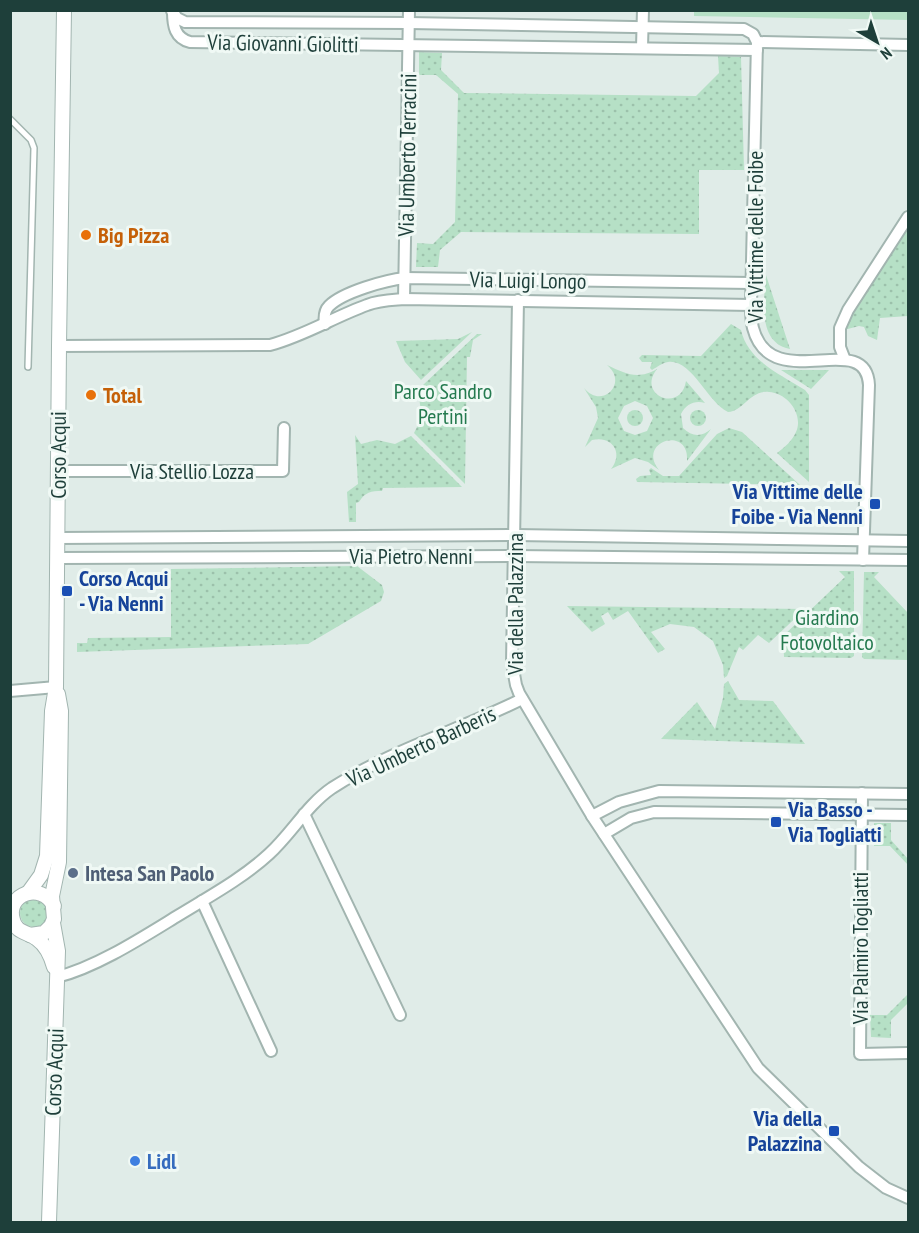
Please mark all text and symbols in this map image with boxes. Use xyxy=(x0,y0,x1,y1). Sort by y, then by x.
north arrow xyxy=(847,12,907,72)
street label: Via Giovanni Giolitti xyxy=(206,28,359,58)
text: N xyxy=(877,43,896,64)
street label: Via Umberto Terracini xyxy=(392,73,422,238)
street label: Via Vittime delle Foibe xyxy=(741,151,769,324)
place label: Big Pizza xyxy=(98,221,169,249)
marker: Big Pizza xyxy=(79,228,93,242)
street label: Via Luigi Longo xyxy=(468,265,587,295)
park label: Parco Sandro Pertini xyxy=(394,377,492,430)
place label: Total xyxy=(103,381,142,409)
marker: Total xyxy=(84,388,98,402)
street label: Corso Acqui xyxy=(44,411,72,499)
street label: Via Stellio Lozza xyxy=(129,457,254,485)
place label: Via Vittime delle Foibe - Via Nenni xyxy=(731,477,863,530)
marker: Via Vittime delle Foibe - Via Nenni xyxy=(868,497,882,511)
street label: Via della Palazzina xyxy=(501,533,529,676)
street label: Via Pietro Nenni xyxy=(348,542,473,570)
place label: Corso Acqui - Via Nenni xyxy=(79,564,169,617)
marker: Corso Acqui - Via Nenni xyxy=(60,584,74,598)
park label: Giardino Fotovoltaico xyxy=(780,603,874,656)
street label: Via Umberto Barberis xyxy=(341,699,500,793)
place label: Via Basso - Via Togliatti xyxy=(787,795,882,848)
marker: Via Basso - Via Togliatti xyxy=(769,815,783,829)
place label: Intesa San Paolo xyxy=(85,859,215,887)
marker: Intesa San Paolo xyxy=(66,866,80,880)
street label: Via Palmiro Togliatti xyxy=(846,872,874,1025)
street label: Corso Acqui xyxy=(38,1028,70,1116)
place label: Via della Palazzina xyxy=(748,1104,822,1157)
marker: Via della Palazzina xyxy=(827,1124,841,1138)
place label: Lidl xyxy=(147,1147,177,1175)
marker: Lidl xyxy=(128,1154,142,1168)

